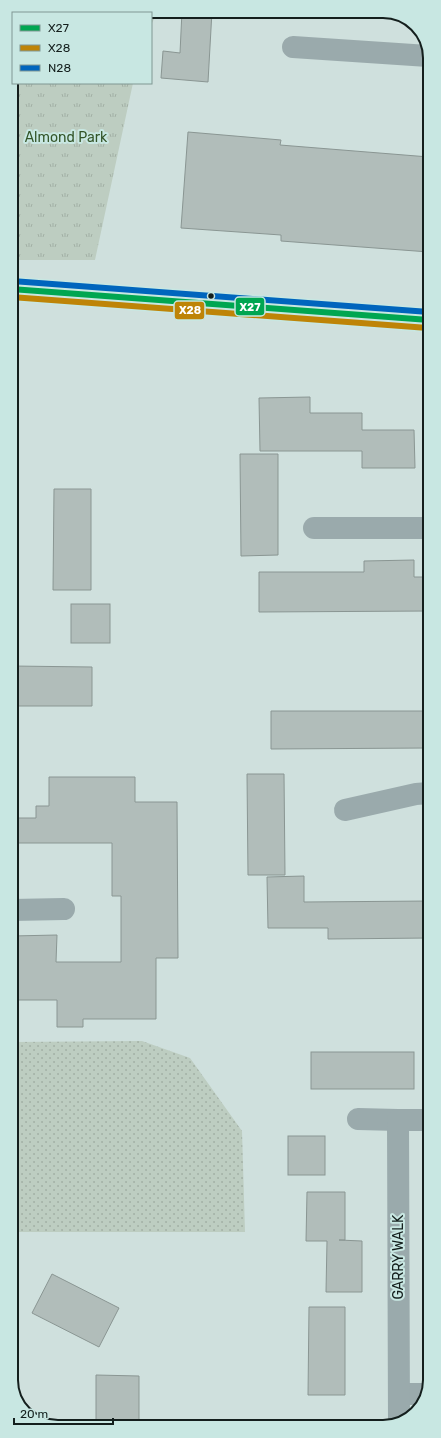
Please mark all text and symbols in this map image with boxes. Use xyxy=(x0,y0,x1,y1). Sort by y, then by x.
legend xyxy=(12,12,152,84)
text: X27 xyxy=(48,21,69,35)
text: X28 xyxy=(48,41,70,55)
text: N28 xyxy=(48,61,71,75)
park label: Almond Park xyxy=(25,129,108,146)
unlabelled marker xyxy=(206,291,216,301)
line badge: X27 xyxy=(235,297,265,316)
line badge: X28 xyxy=(174,301,205,320)
text: X27 xyxy=(239,301,261,314)
text: X28 xyxy=(179,304,201,317)
street label: GARRY WALK xyxy=(390,1214,407,1300)
scale bar xyxy=(14,1400,113,1426)
text: 20 m xyxy=(20,1407,48,1421)

